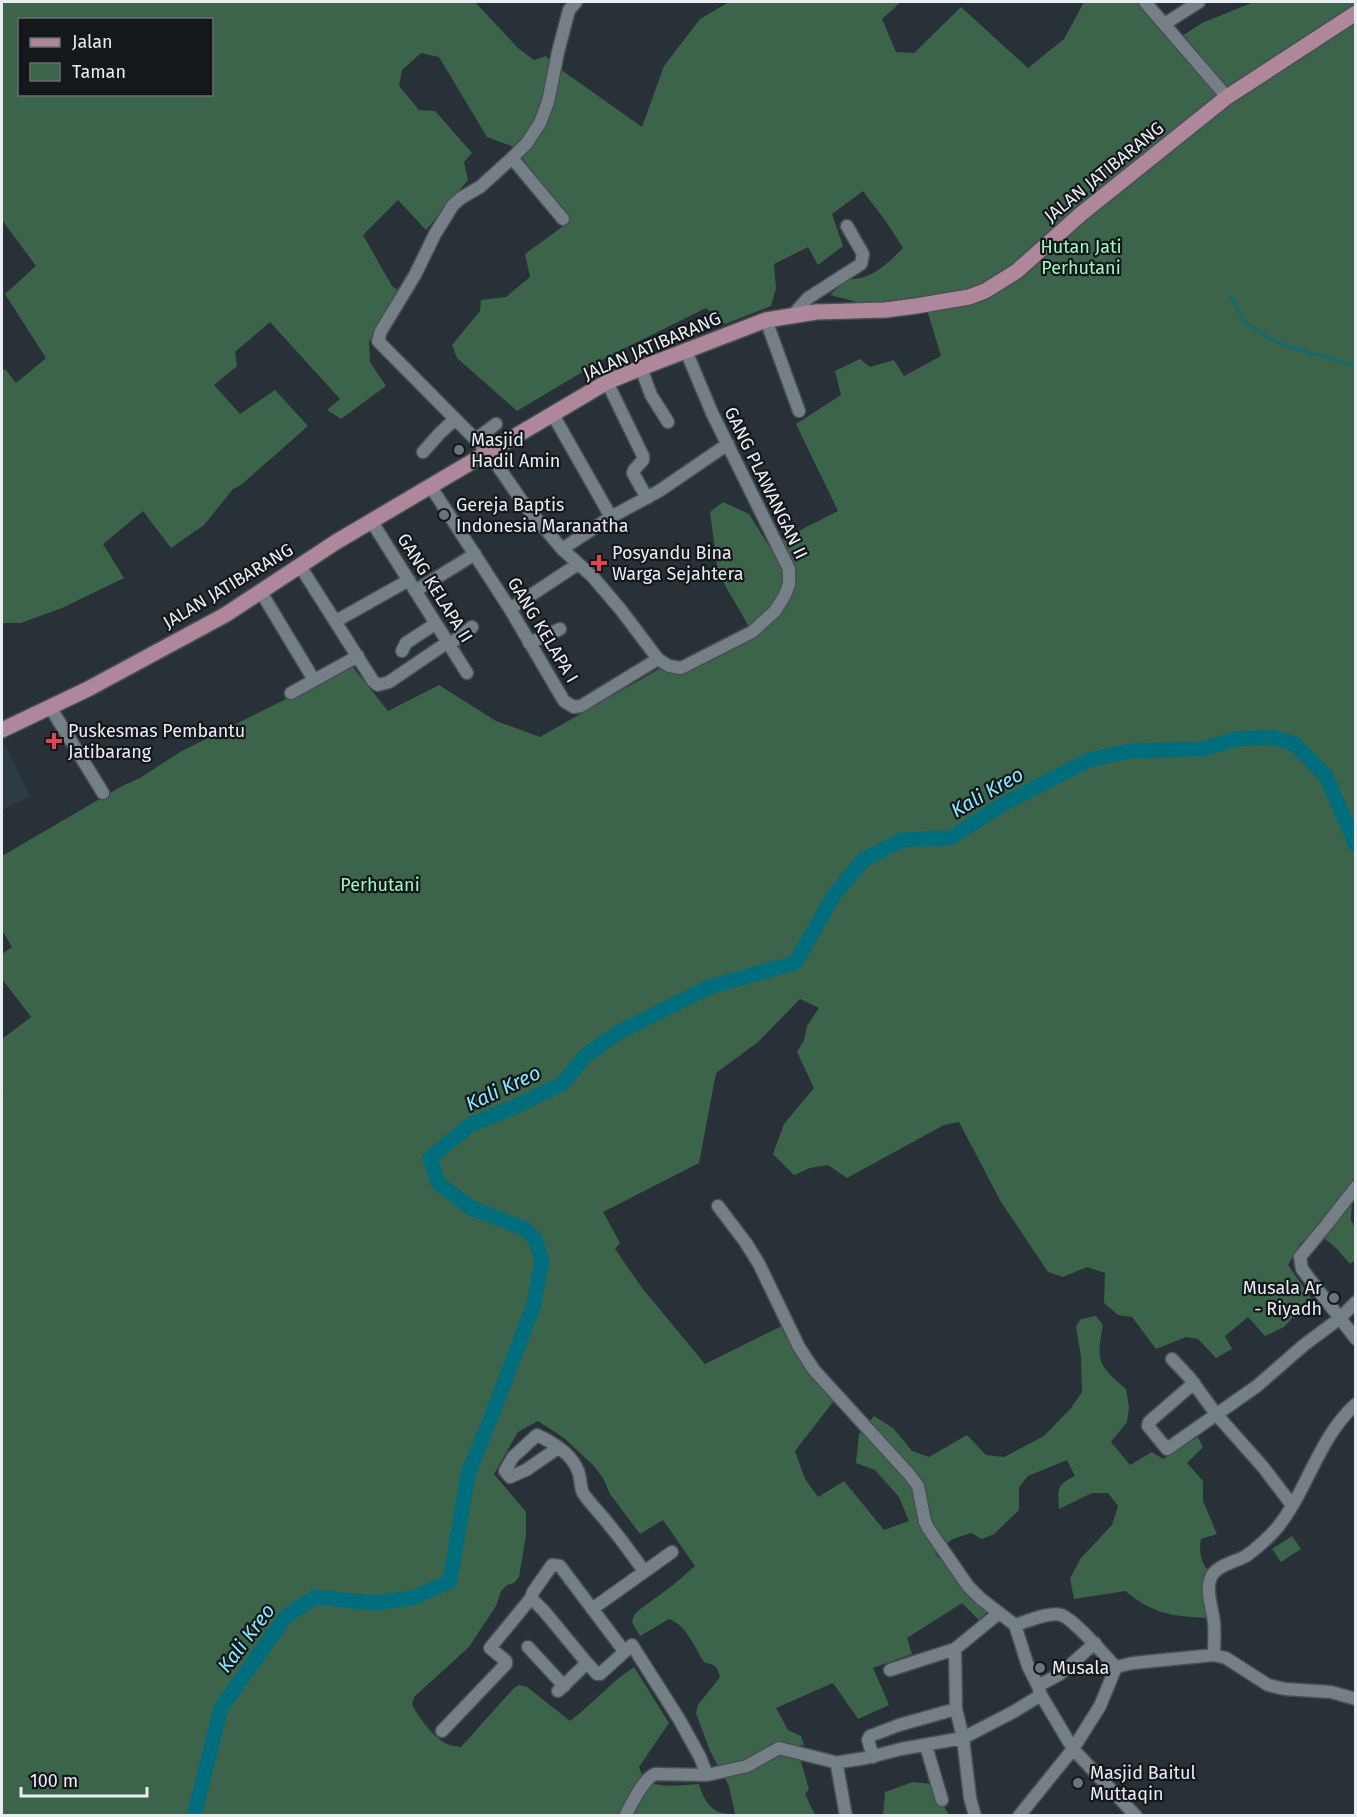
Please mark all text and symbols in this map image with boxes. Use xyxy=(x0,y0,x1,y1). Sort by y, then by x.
legend xyxy=(18,18,213,96)
text: Jalan xyxy=(72,31,113,53)
text: Taman xyxy=(72,61,126,83)
street label: JALAN JATIBARANG xyxy=(1040,117,1168,227)
park label: Hutan Jati Perhutani xyxy=(1040,236,1122,279)
street label: JALAN JATIBARANG xyxy=(580,307,724,385)
street label: GANG PLAWANGAN II xyxy=(720,403,812,563)
place label: Masjid Hadil Amin xyxy=(471,429,560,472)
marker: Masjid Hadil Amin xyxy=(452,443,466,457)
place label: Gereja Baptis Indonesia Maranatha xyxy=(456,494,629,537)
marker: Gereja Baptis Indonesia Maranatha xyxy=(437,508,451,522)
street label: GANG KELAPA II xyxy=(393,529,477,647)
street label: JALAN JATIBARANG xyxy=(159,539,297,633)
place label: Posyandu Bina Warga Sejahtera xyxy=(612,542,744,585)
marker: Posyandu Bina Warga Sejahtera xyxy=(590,554,608,572)
street label: GANG KELAPA I xyxy=(503,573,583,687)
place label: Puskesmas Pembantu Jatibarang xyxy=(68,720,245,763)
marker: Puskesmas Pembantu Jatibarang xyxy=(45,732,63,750)
water label: Kali Kreo xyxy=(946,762,1028,822)
park label: Perhutani xyxy=(340,874,420,896)
water label: Kali Kreo xyxy=(462,1060,544,1116)
place label: Musala Ar - Riyadh xyxy=(1243,1277,1322,1320)
marker: Musala Ar - Riyadh xyxy=(1327,1291,1341,1305)
water label: Kali Kreo xyxy=(212,1599,280,1677)
place label: Musala xyxy=(1052,1657,1109,1679)
marker: Musala xyxy=(1033,1661,1047,1675)
scale bar xyxy=(21,1760,147,1798)
place label: Masjid Baitul Muttaqin xyxy=(1090,1762,1196,1805)
text: 100 m xyxy=(30,1770,78,1792)
marker: Masjid Baitul Muttaqin xyxy=(1071,1776,1085,1790)

